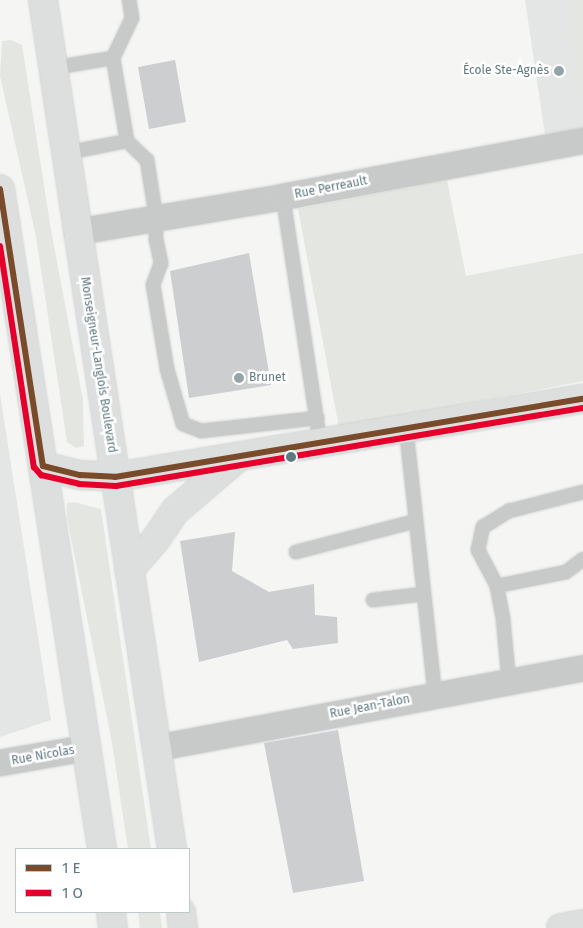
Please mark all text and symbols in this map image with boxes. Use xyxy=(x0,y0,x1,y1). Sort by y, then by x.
place label: École Ste-Agnès xyxy=(463,64,549,78)
marker: École Ste-Agnès xyxy=(553,65,565,77)
street label: Rue Perreault xyxy=(293,174,369,202)
street label: Monseigneur-Langlois Boulevard xyxy=(77,276,119,454)
place label: Brunet xyxy=(249,371,286,385)
marker: Brunet xyxy=(233,372,245,384)
unlabelled marker xyxy=(286,452,296,462)
street label: Rue Jean-Talon xyxy=(329,692,411,722)
street label: Rue Nicolas xyxy=(10,743,76,769)
legend xyxy=(15,848,190,913)
text: 1 E xyxy=(62,859,81,877)
text: 1 O xyxy=(62,884,83,902)

